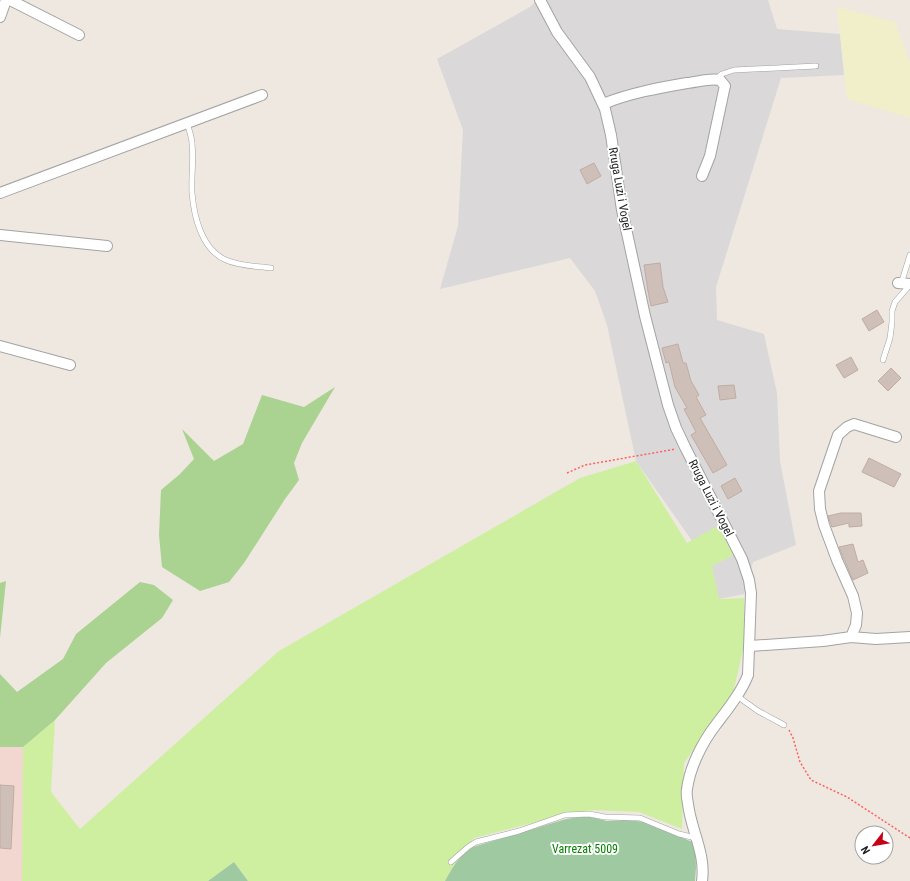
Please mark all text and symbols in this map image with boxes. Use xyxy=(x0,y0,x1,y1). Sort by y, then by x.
street label: Rruga Luzi i Vogel xyxy=(606,146,634,232)
street label: Rruga Luzi i Vogel xyxy=(686,457,736,539)
north arrow xyxy=(854,825,894,865)
park label: Varrezat 5009 xyxy=(552,842,618,856)
text: N xyxy=(858,843,873,856)

